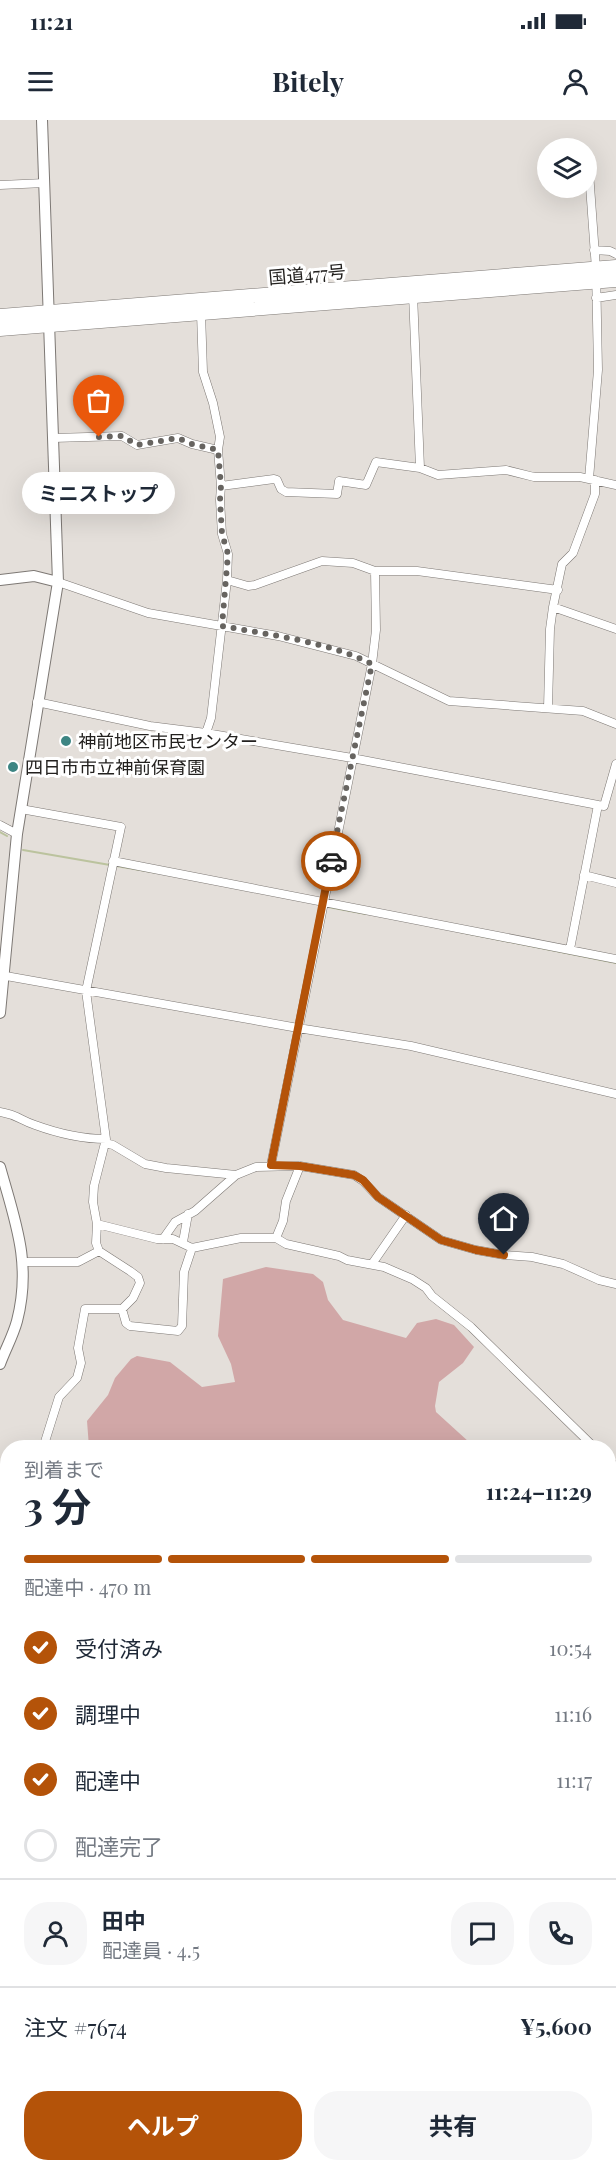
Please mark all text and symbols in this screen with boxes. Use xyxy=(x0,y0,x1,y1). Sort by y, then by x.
text: 11:21 xyxy=(30,6,73,36)
text: Bitely xyxy=(272,63,344,99)
icon: menu xyxy=(24,65,57,98)
icon: person xyxy=(559,65,592,98)
map controls xyxy=(537,138,597,198)
button: layers xyxy=(537,138,597,198)
street label: 国道477号 xyxy=(267,259,347,289)
pin xyxy=(73,375,124,437)
icon: bag xyxy=(82,384,115,417)
callout: ミニストップ xyxy=(22,473,176,515)
text: ミニストップ xyxy=(39,479,159,506)
place label: 神前地区市民センター xyxy=(78,729,258,753)
marker: 神前地区市民センター xyxy=(59,734,73,748)
place label: 四日市市立神前保育園 xyxy=(25,755,205,779)
marker: 四日市市立神前保育園 xyxy=(6,760,20,774)
courier xyxy=(301,831,361,891)
icon: car xyxy=(315,845,348,878)
pin xyxy=(478,1193,529,1255)
icon: home xyxy=(487,1202,520,1235)
text: 到着まで xyxy=(24,1455,104,1482)
text: 11:24–11:29 xyxy=(486,1476,592,1506)
text: 3 分 xyxy=(24,1479,91,1531)
text: 配達中 · 470 m xyxy=(24,1573,151,1600)
icon: check xyxy=(24,1631,57,1664)
text: 受付済み xyxy=(75,1633,163,1663)
text: 10:54 xyxy=(549,1634,592,1661)
icon: check xyxy=(24,1697,57,1730)
text: 調理中 xyxy=(75,1699,141,1729)
text: 11:16 xyxy=(554,1700,592,1727)
icon: check xyxy=(24,1763,57,1796)
text: 配達中 xyxy=(75,1765,141,1795)
text: 11:17 xyxy=(556,1766,592,1793)
text: 配達完了 xyxy=(75,1831,163,1861)
button: person xyxy=(24,1902,87,1965)
button: chat xyxy=(451,1902,514,1965)
button: phone xyxy=(529,1902,592,1965)
text: 田中 xyxy=(102,1905,146,1935)
text: 配達員 · 4.5 xyxy=(102,1936,200,1963)
text: ¥5,600 xyxy=(520,2011,592,2041)
text: 注文 #7674 xyxy=(24,2012,127,2042)
button: ヘルプ xyxy=(24,2091,302,2160)
button: 共有 xyxy=(314,2091,592,2160)

